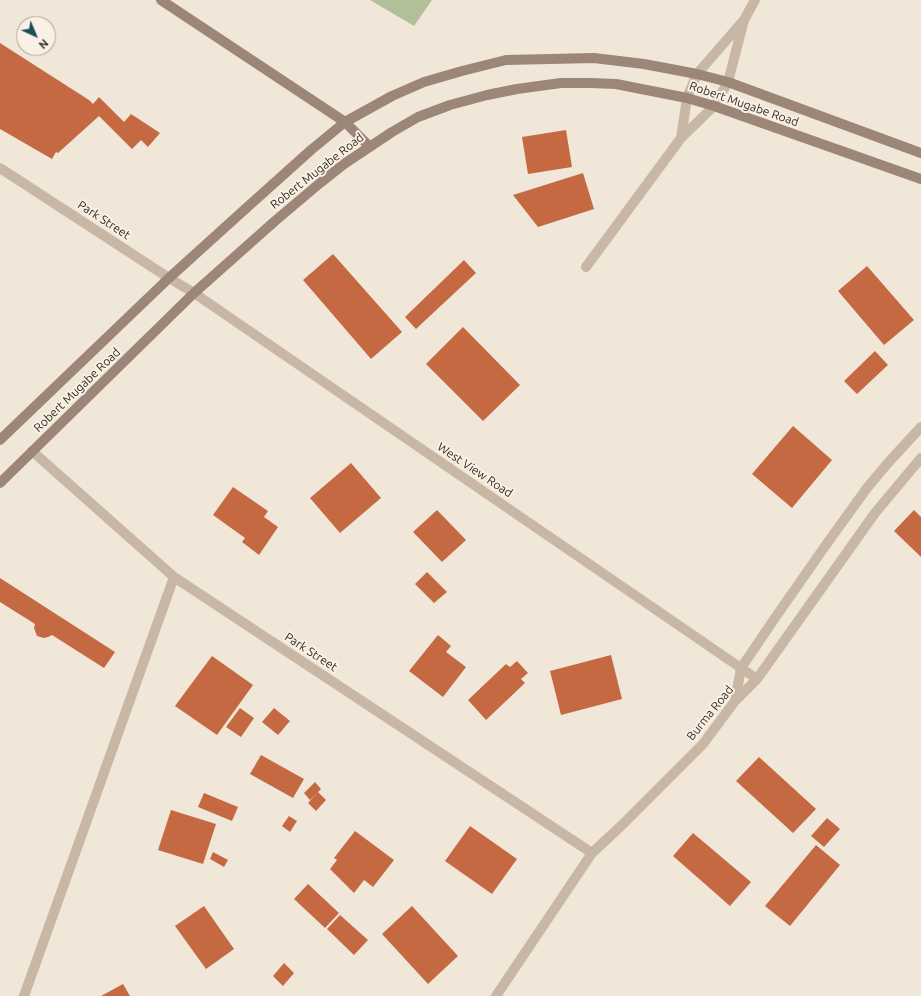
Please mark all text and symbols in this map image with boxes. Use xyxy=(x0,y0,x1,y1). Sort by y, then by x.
north arrow xyxy=(16,16,56,56)
text: N xyxy=(37,37,51,51)
street label: Robert Mugabe Road xyxy=(688,79,800,129)
street label: Robert Mugabe Road xyxy=(267,130,367,212)
street label: Park Street xyxy=(75,198,133,242)
street label: Robert Mugabe Road xyxy=(31,345,123,435)
street label: West View Road xyxy=(435,440,515,500)
street label: Park Street xyxy=(282,630,340,674)
street label: Burma Road xyxy=(684,683,736,743)

